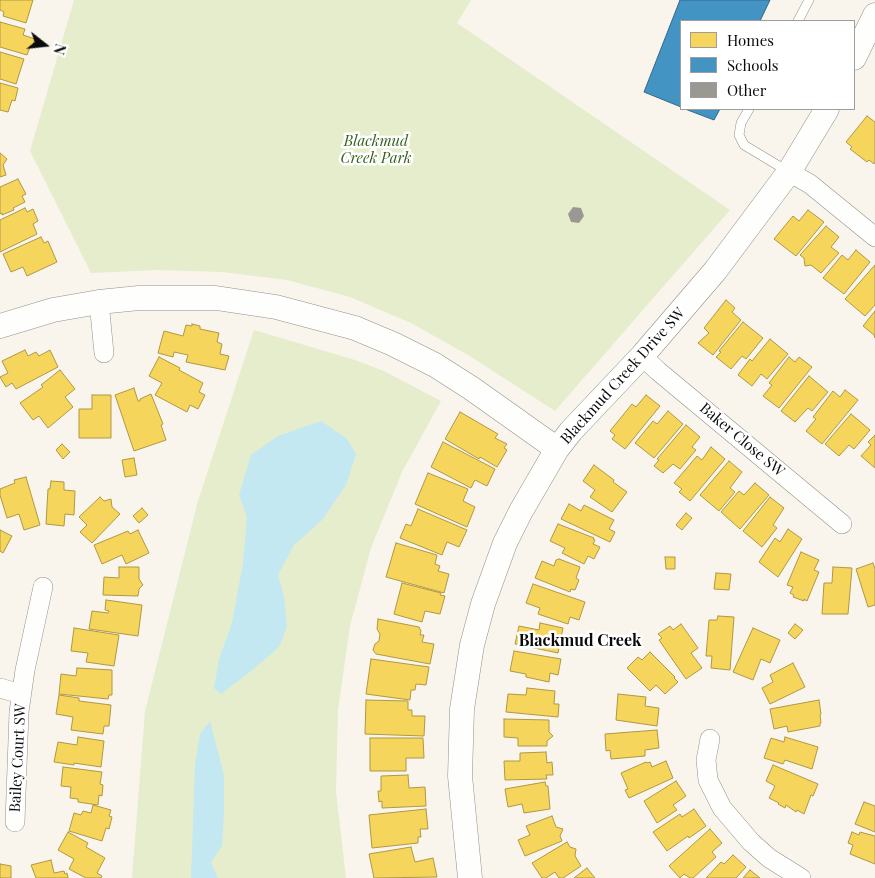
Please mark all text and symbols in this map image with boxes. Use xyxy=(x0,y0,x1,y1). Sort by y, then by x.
north arrow xyxy=(20,20,70,70)
legend xyxy=(680,20,855,110)
text: Homes xyxy=(727,30,774,50)
text: N xyxy=(49,42,70,57)
text: Schools xyxy=(727,55,779,75)
text: Other xyxy=(727,80,767,100)
park label: Blackmud Creek Park xyxy=(340,132,412,167)
street label: Blackmud Creek Drive SW xyxy=(557,304,689,448)
street label: Baker Close SW xyxy=(696,399,788,481)
district label: Blackmud Creek xyxy=(519,631,641,651)
street label: Bailey Court SW xyxy=(6,703,30,813)

